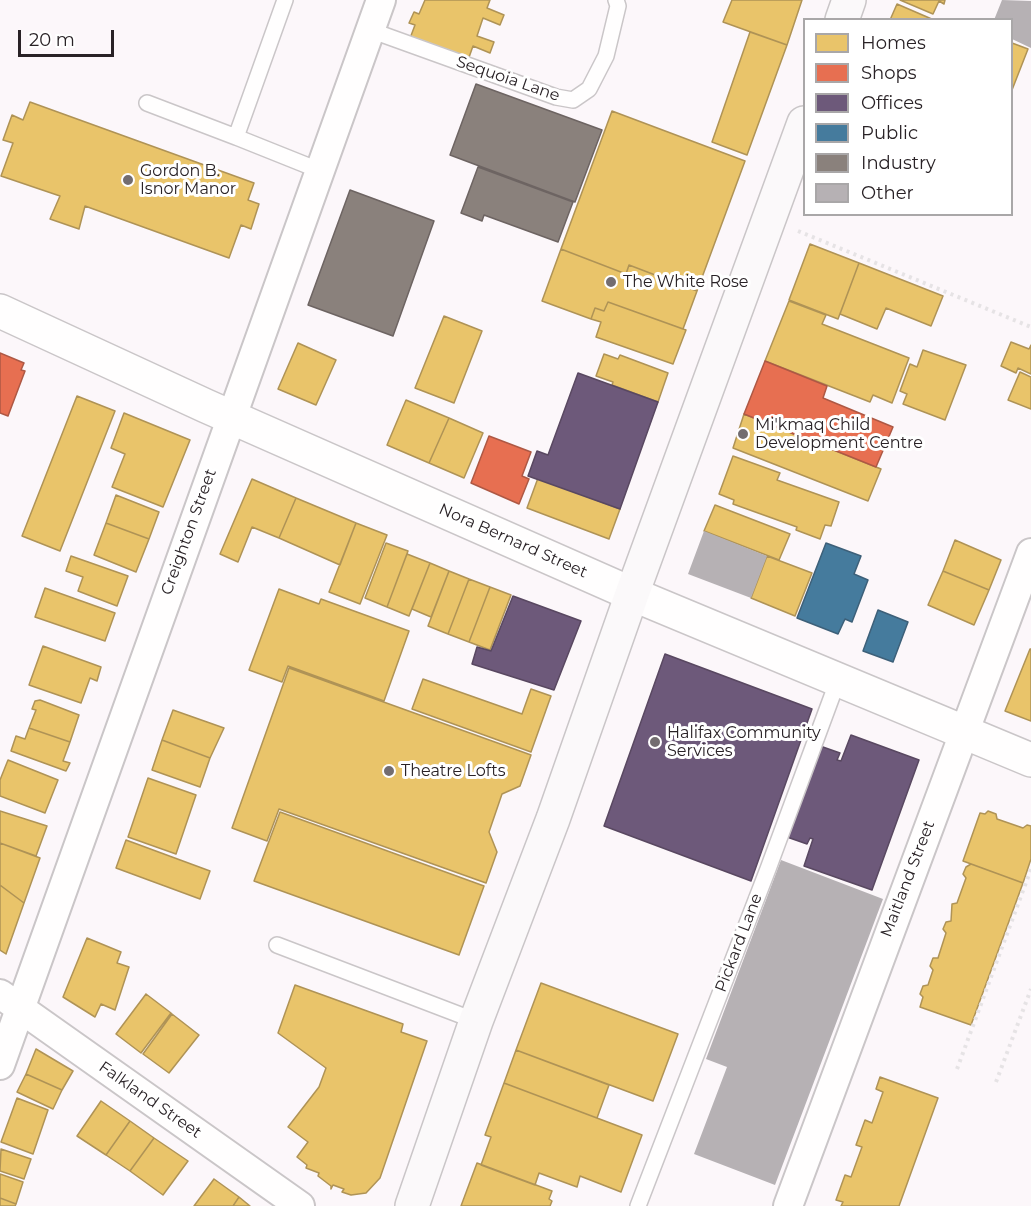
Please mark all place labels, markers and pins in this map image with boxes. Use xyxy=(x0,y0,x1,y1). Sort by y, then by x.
place label: Gordon B. Isnor Manor xyxy=(140,161,236,199)
marker: Gordon B. Isnor Manor xyxy=(121,173,135,187)
place label: The White Rose xyxy=(623,272,748,292)
marker: The White Rose xyxy=(604,275,618,289)
place label: Mi'kmaq Child Development Centre xyxy=(755,415,923,453)
marker: Mi'kmaq Child Development Centre xyxy=(736,427,750,441)
place label: Halifax Community Services xyxy=(667,723,821,761)
marker: Halifax Community Services xyxy=(648,735,662,749)
place label: Theatre Lofts xyxy=(401,761,505,781)
marker: Theatre Lofts xyxy=(382,764,396,778)

